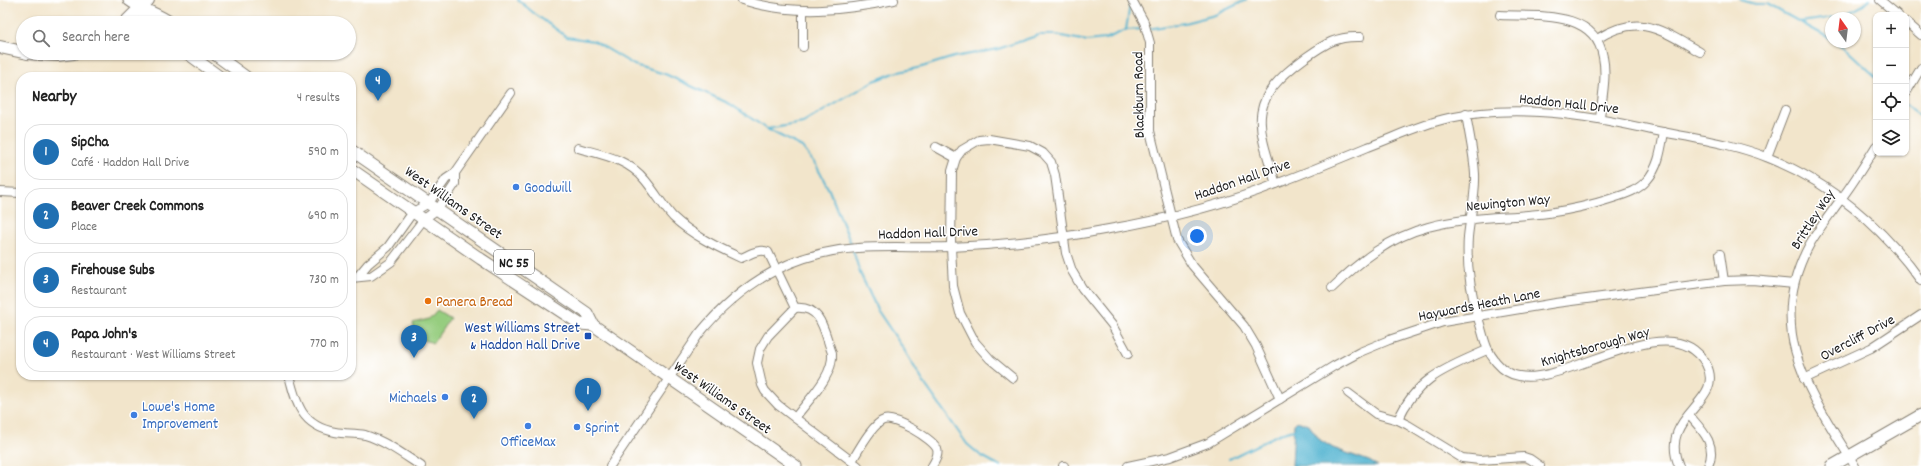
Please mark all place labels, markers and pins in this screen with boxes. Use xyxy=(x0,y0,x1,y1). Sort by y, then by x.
pin: 4 xyxy=(365,68,391,101)
place label: Goodwill xyxy=(524,178,572,200)
marker: Goodwill xyxy=(511,182,521,192)
place label: Panera Bread xyxy=(436,292,513,314)
marker: Panera Bread xyxy=(423,296,433,306)
place label: West Williams Street & Haddon Hall Drive xyxy=(465,318,580,357)
pin: 3 xyxy=(401,325,427,358)
marker: West Williams Street & Haddon Hall Drive xyxy=(583,331,593,341)
pin: 1 xyxy=(575,378,601,411)
pin: 2 xyxy=(461,386,487,419)
place label: Michaels xyxy=(389,388,437,410)
marker: Michaels xyxy=(440,392,450,402)
place label: Lowe's Home Improvement xyxy=(142,397,219,436)
marker: Lowe's Home Improvement xyxy=(129,410,139,420)
place label: Sprint xyxy=(585,418,620,440)
marker: OfficeMax xyxy=(523,421,533,431)
marker: Sprint xyxy=(572,422,582,432)
place label: OfficeMax xyxy=(500,432,556,454)

